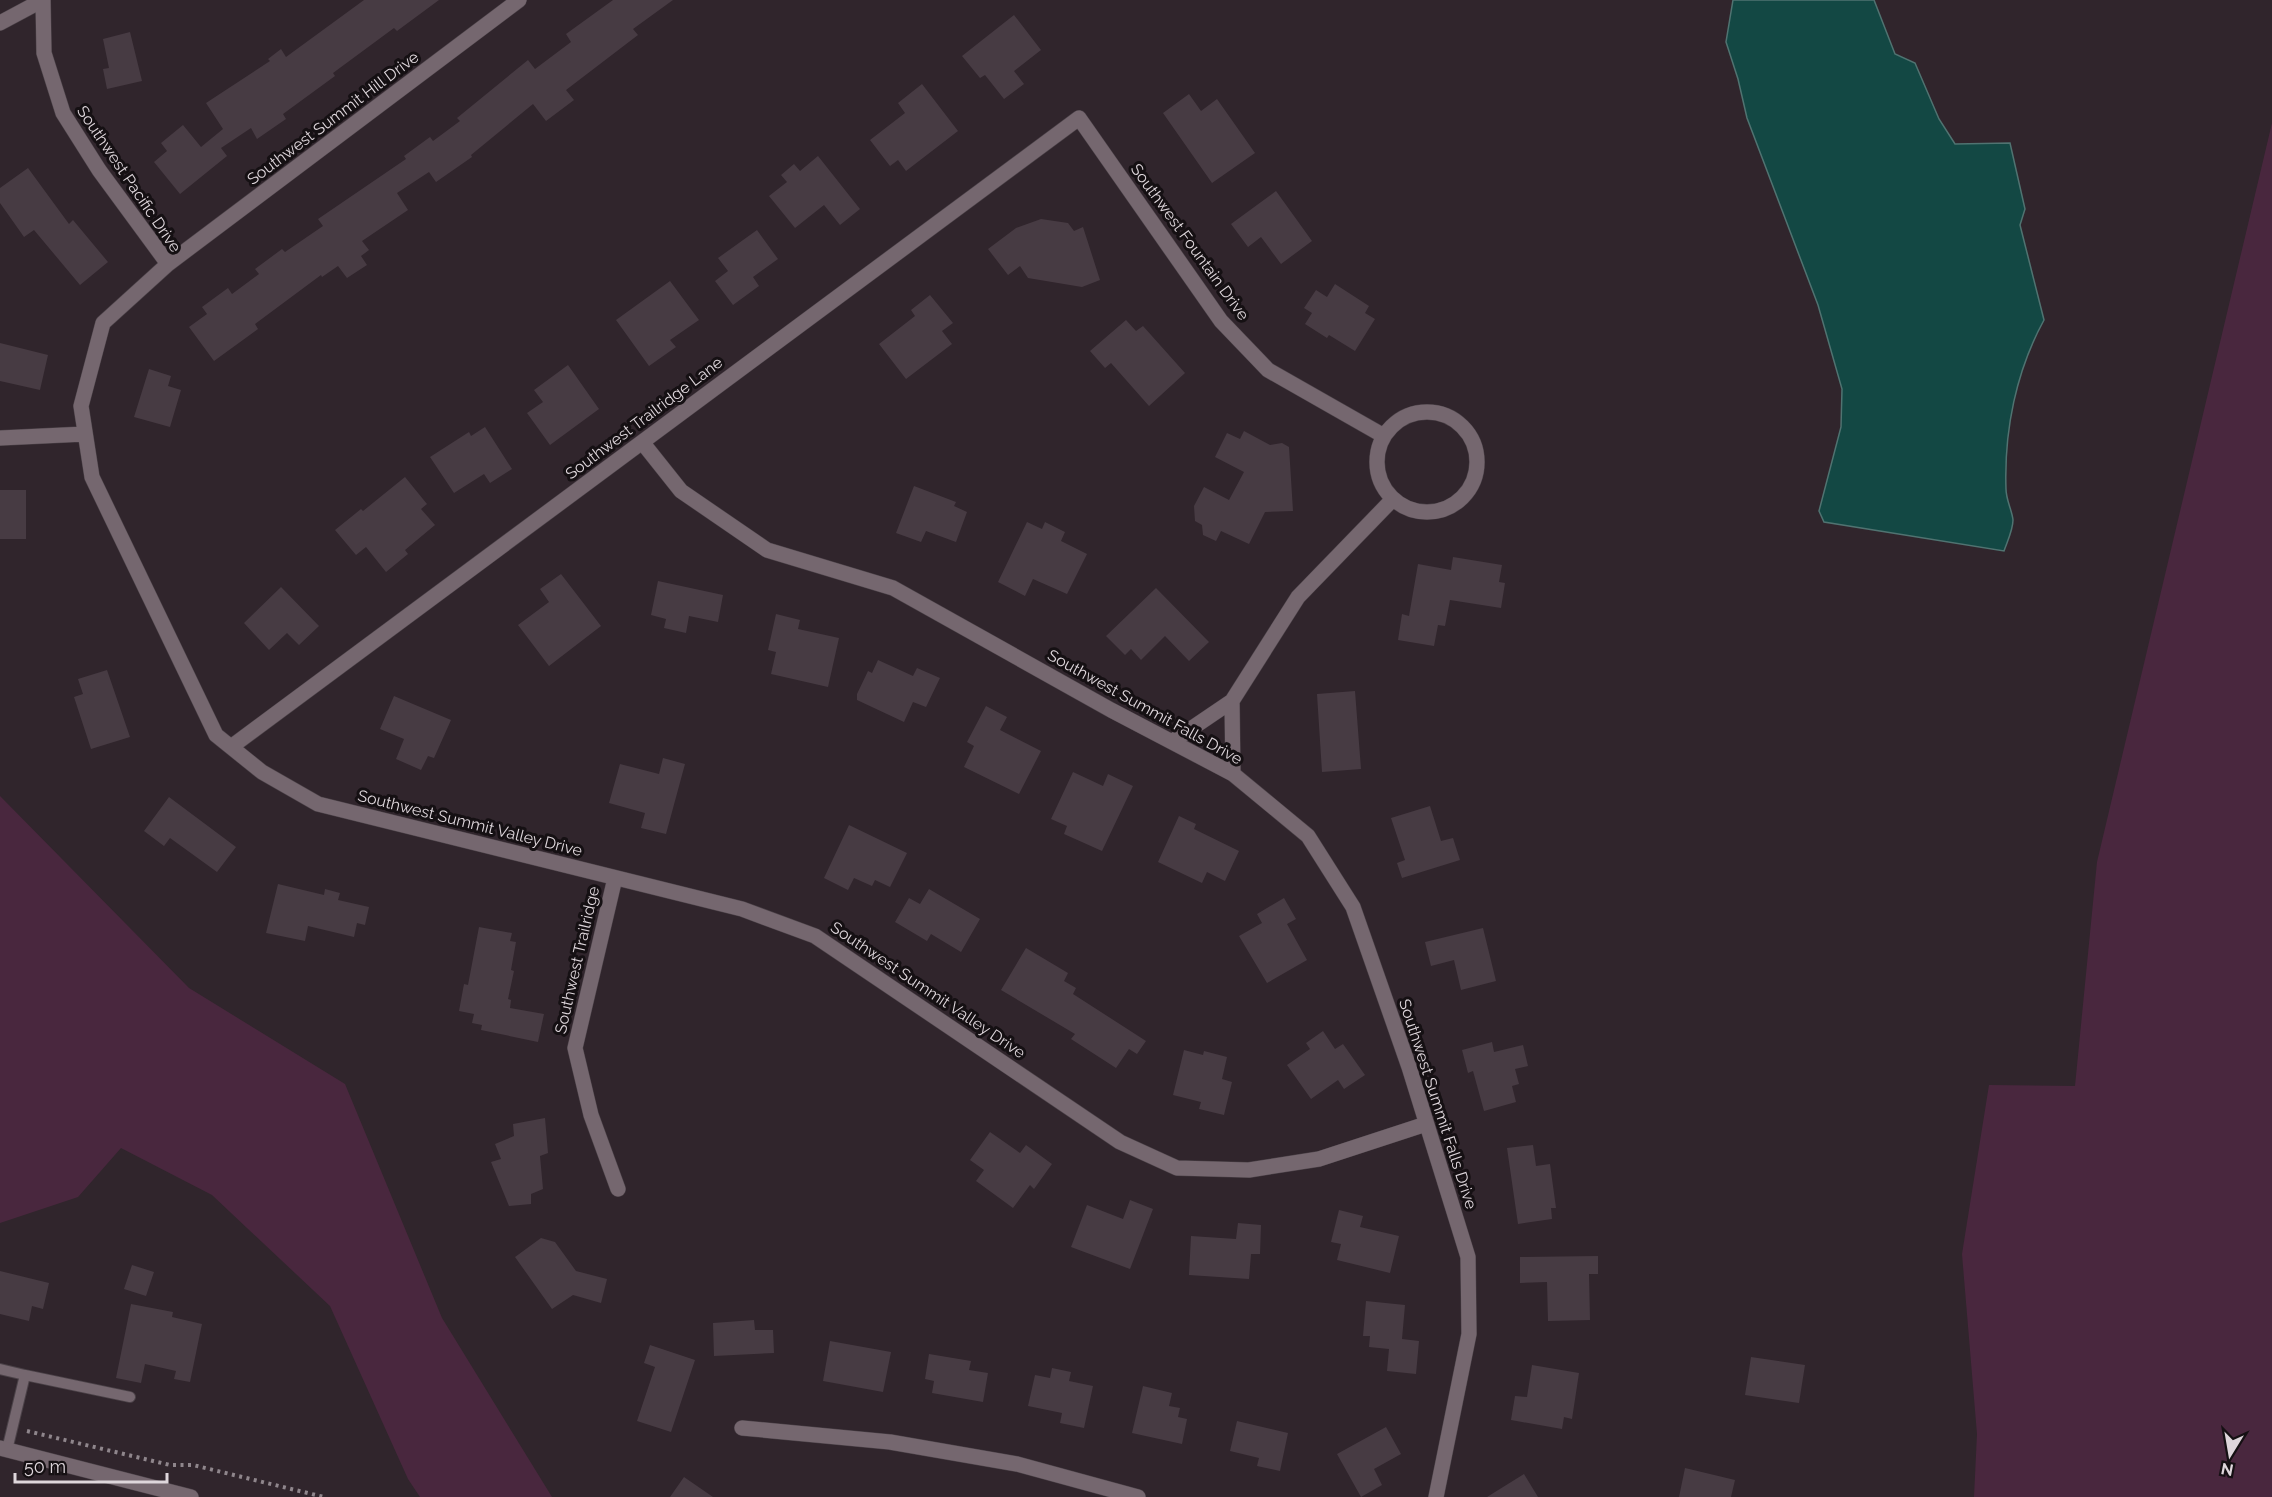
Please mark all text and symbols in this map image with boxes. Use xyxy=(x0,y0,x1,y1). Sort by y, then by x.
street label: Southwest Summit Hill Drive xyxy=(243,47,423,189)
street label: Southwest Pacific Drive xyxy=(73,102,185,256)
street label: Southwest Fountain Drive xyxy=(1127,160,1253,324)
street label: Southwest Trailridge Lane xyxy=(562,353,726,483)
street label: Southwest Summit Falls Drive xyxy=(1044,645,1246,769)
street label: Southwest Summit Valley Drive xyxy=(356,786,584,860)
street label: Southwest Trailridge xyxy=(551,884,603,1036)
street label: Southwest Summit Valley Drive xyxy=(827,918,1029,1062)
street label: Southwest Summit Falls Drive xyxy=(1395,997,1481,1211)
north arrow xyxy=(2200,1425,2260,1485)
scale bar xyxy=(15,1446,166,1484)
text: 50 m xyxy=(24,1456,66,1477)
text: N xyxy=(2219,1459,2235,1480)

